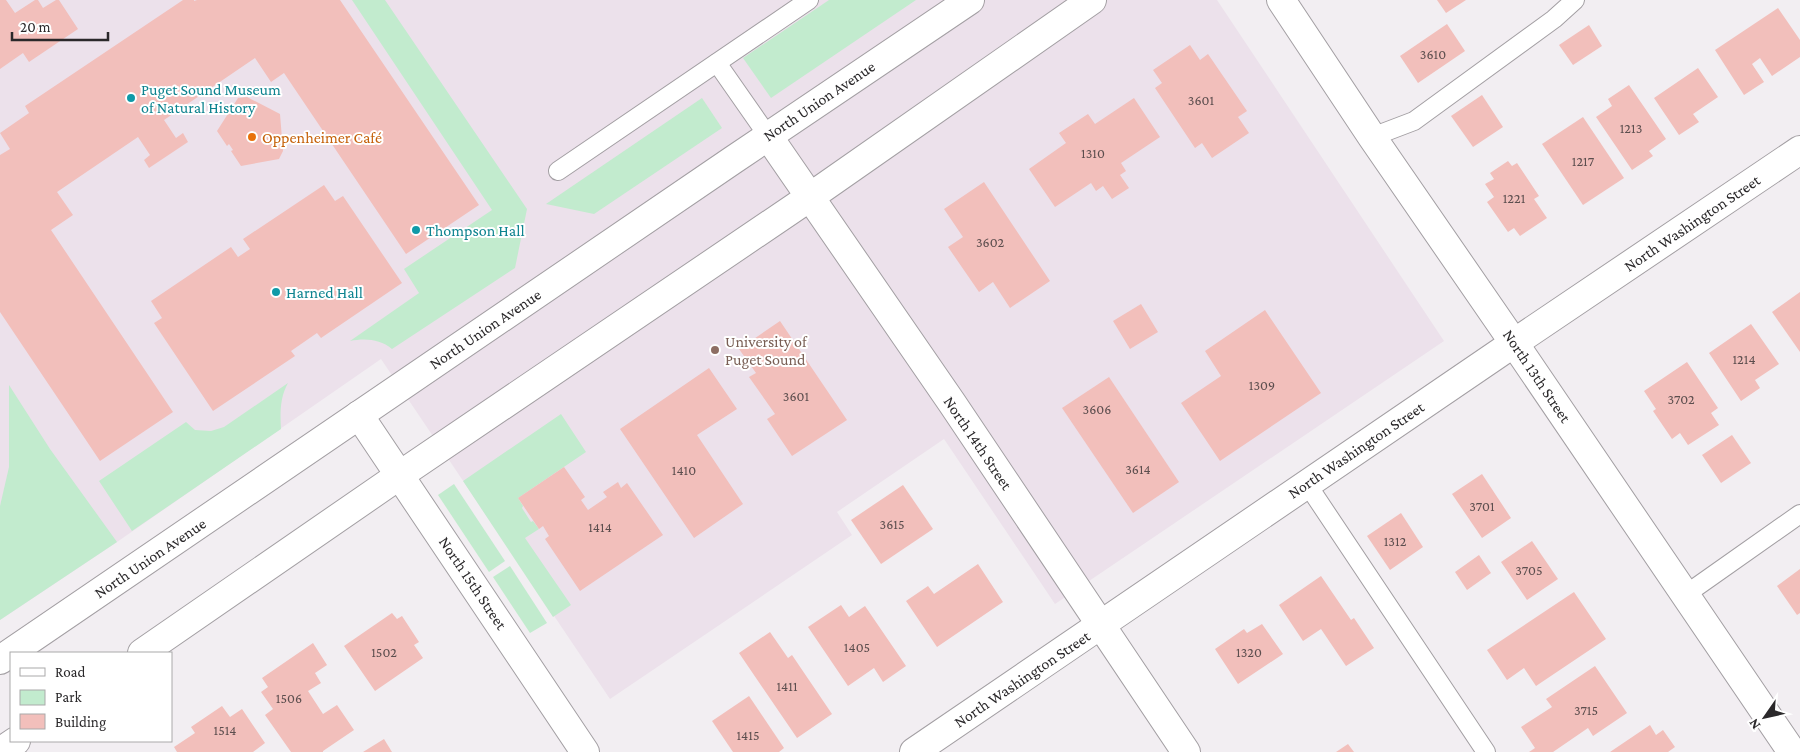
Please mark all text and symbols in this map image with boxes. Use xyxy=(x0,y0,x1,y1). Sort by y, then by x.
scale bar xyxy=(12,10,109,42)
text: 20 m xyxy=(20,19,51,35)
house number: 3610 xyxy=(1420,46,1446,62)
street label: North Union Avenue xyxy=(760,57,878,145)
place label: Puget Sound Museum of Natural History xyxy=(141,81,281,117)
marker: Puget Sound Museum of Natural History xyxy=(125,92,137,104)
house number: 3601 xyxy=(1188,92,1215,108)
house number: 1213 xyxy=(1620,120,1642,136)
place label: Oppenheimer Café xyxy=(262,129,382,147)
marker: Oppenheimer Café xyxy=(246,131,258,143)
house number: 1310 xyxy=(1081,145,1105,161)
house number: 1217 xyxy=(1572,153,1595,169)
street label: North Washington Street xyxy=(1621,171,1764,276)
house number: 1221 xyxy=(1503,190,1526,206)
place label: Thompson Hall xyxy=(426,222,525,240)
marker: Thompson Hall xyxy=(410,224,422,236)
house number: 3602 xyxy=(976,234,1004,250)
place label: Harned Hall xyxy=(286,284,363,301)
street label: North Union Avenue xyxy=(426,285,544,373)
marker: Harned Hall xyxy=(270,286,282,298)
street label: North 13th Street xyxy=(1500,326,1575,426)
place label: University of Puget Sound xyxy=(725,333,808,369)
marker: University of Puget Sound xyxy=(709,344,721,356)
house number: 1214 xyxy=(1732,351,1756,367)
house number: 1309 xyxy=(1249,377,1275,393)
house number: 3601 xyxy=(783,388,810,404)
house number: 3702 xyxy=(1667,391,1695,407)
street label: North 14th Street xyxy=(941,393,1016,493)
street label: North Washington Street xyxy=(1285,398,1428,503)
house number: 3606 xyxy=(1083,401,1111,417)
house number: 3614 xyxy=(1125,461,1151,477)
house number: 1410 xyxy=(672,462,696,478)
house number: 3701 xyxy=(1469,498,1495,514)
street label: North Union Avenue xyxy=(91,514,209,602)
house number: 3615 xyxy=(879,516,905,532)
house number: 1414 xyxy=(588,519,612,535)
street label: North 15th Street xyxy=(436,533,511,633)
house number: 1312 xyxy=(1384,533,1407,549)
house number: 3705 xyxy=(1515,562,1543,578)
street label: North Washington Street xyxy=(951,627,1094,732)
house number: 1405 xyxy=(844,639,870,655)
house number: 1502 xyxy=(371,644,397,660)
house number: 1320 xyxy=(1236,644,1262,660)
legend xyxy=(10,652,172,742)
text: Road xyxy=(55,664,86,680)
house number: 1411 xyxy=(776,678,798,694)
text: Park xyxy=(55,689,82,705)
house number: 1506 xyxy=(276,690,302,706)
north arrow xyxy=(1740,692,1790,742)
house number: 3715 xyxy=(1574,702,1598,718)
text: Building xyxy=(55,714,106,731)
text: N xyxy=(1745,715,1764,733)
house number: 1514 xyxy=(214,722,236,738)
house number: 1415 xyxy=(736,727,760,743)

